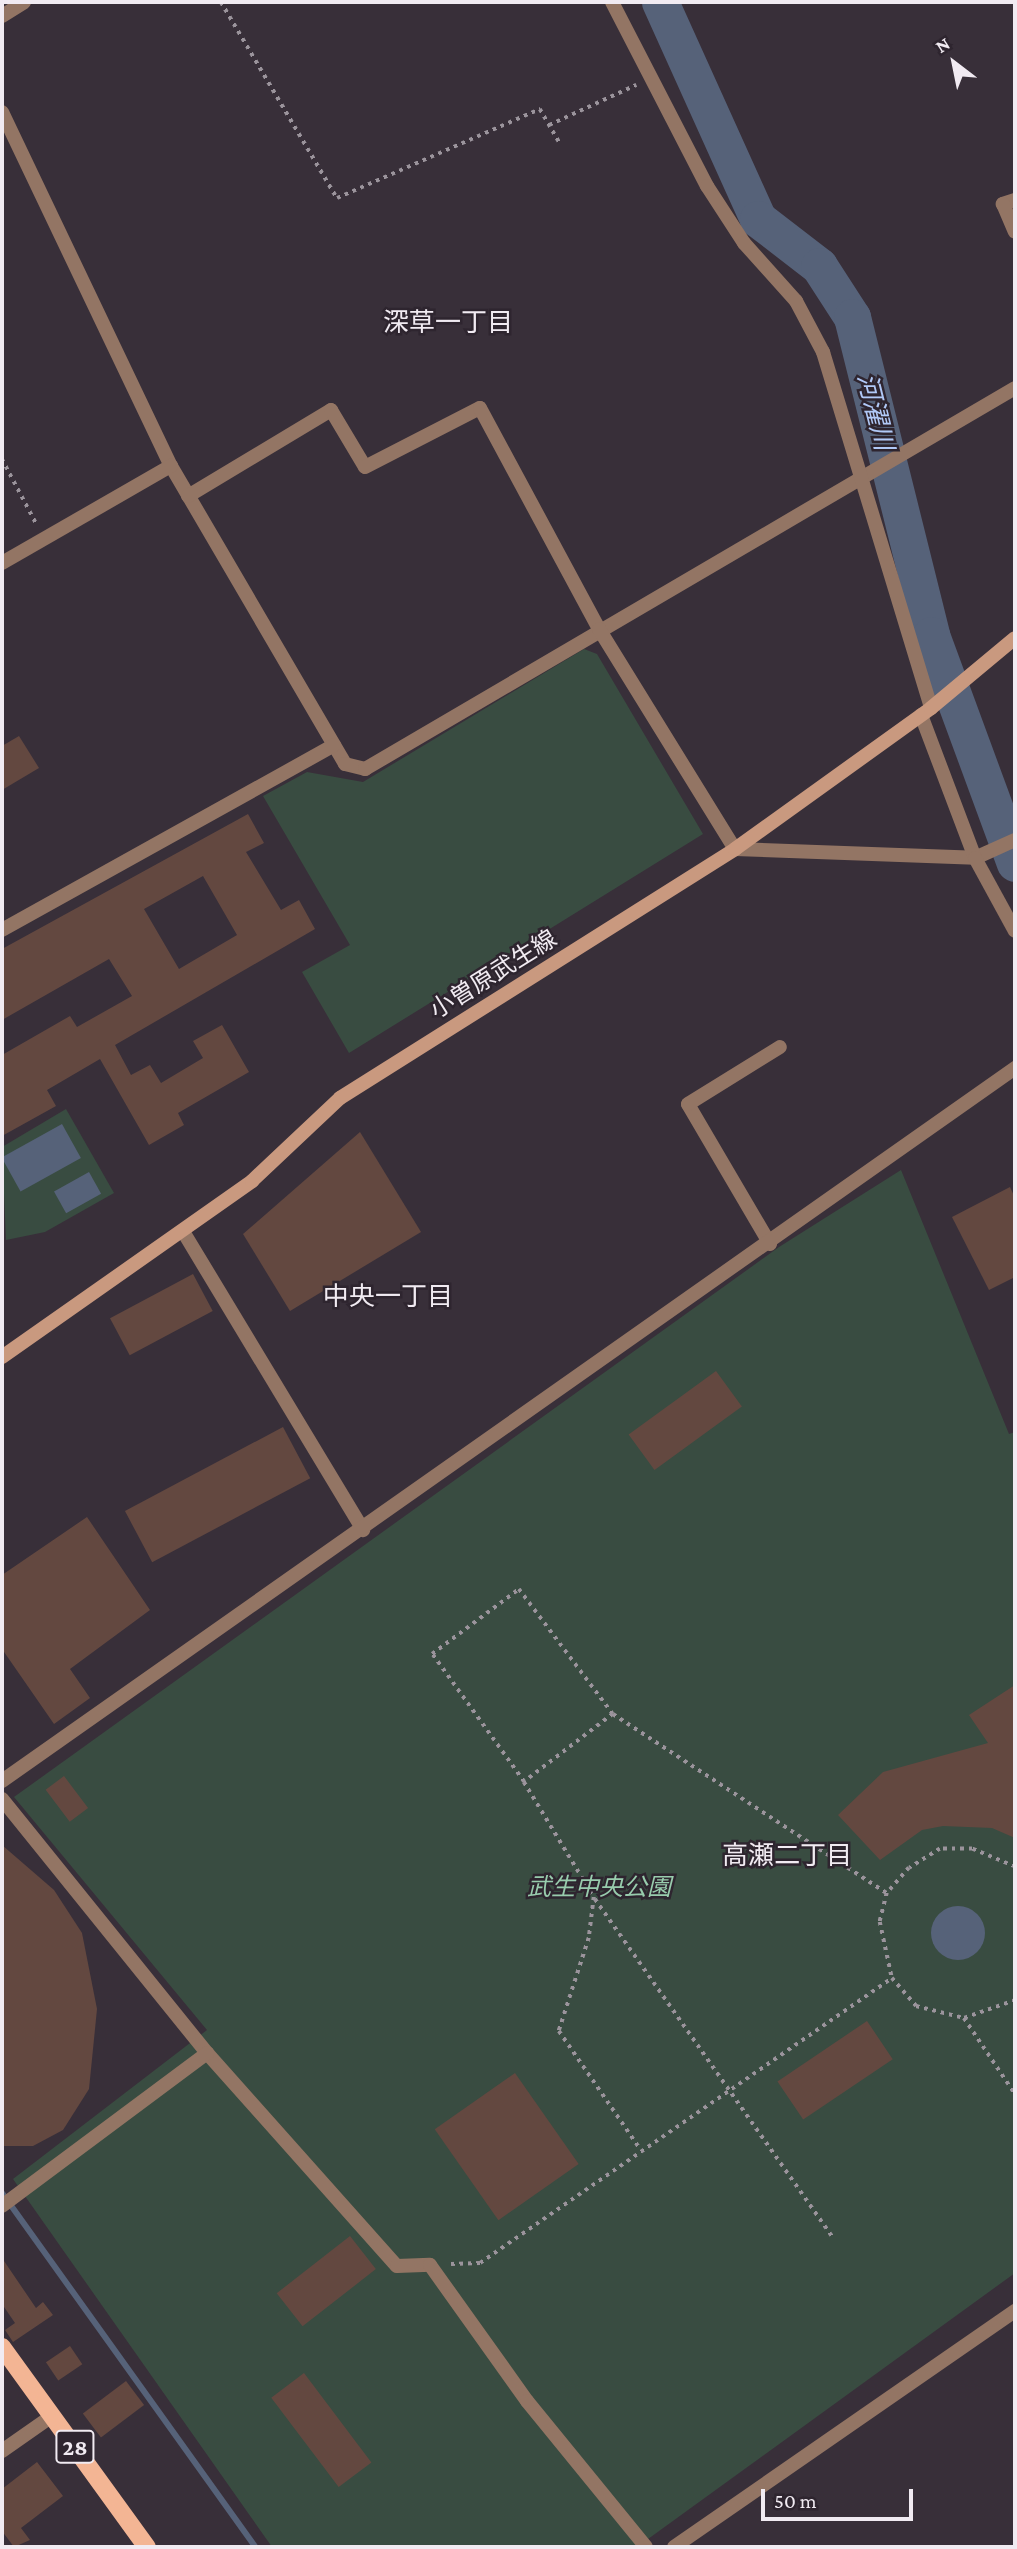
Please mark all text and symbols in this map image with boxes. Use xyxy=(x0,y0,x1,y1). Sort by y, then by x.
north arrow xyxy=(919,28,989,98)
text: N xyxy=(932,32,954,57)
district label: 深草一丁目 xyxy=(383,307,513,339)
water label: 河濯川 xyxy=(850,370,900,454)
street label: 小曽原武生線 xyxy=(424,924,562,1024)
district label: 中央一丁目 xyxy=(323,1281,453,1313)
district label: 高瀬二丁目 xyxy=(722,1840,852,1872)
park label: 武生中央公園 xyxy=(527,1873,671,1901)
road number: 28 xyxy=(54,2428,96,2466)
scale bar xyxy=(765,2476,917,2520)
text: 50 m xyxy=(774,2489,817,2513)

